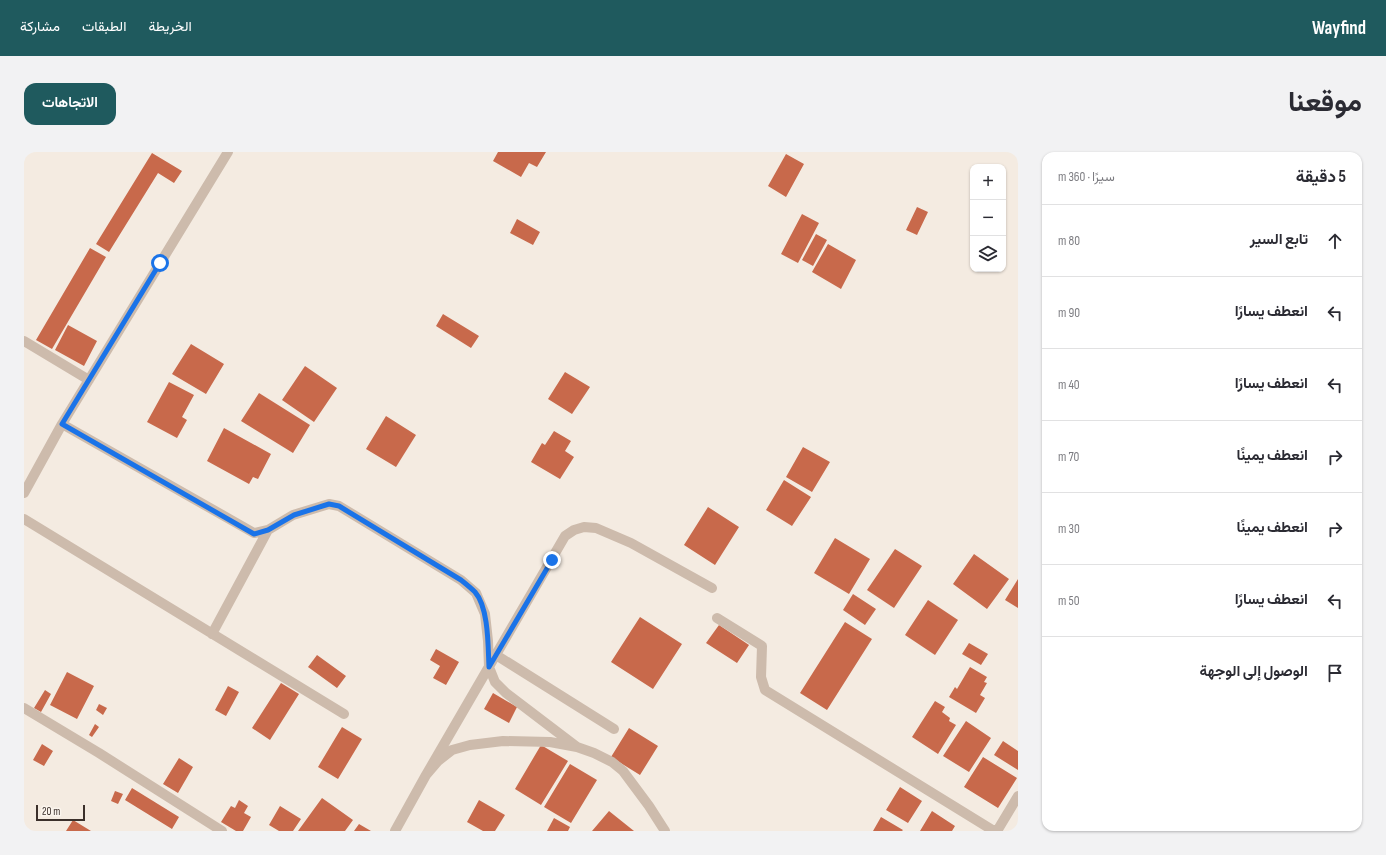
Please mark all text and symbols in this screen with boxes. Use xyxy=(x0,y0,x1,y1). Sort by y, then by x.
text: Wayfind xyxy=(1312,17,1366,40)
text: مشاركة xyxy=(20,18,60,35)
text: الطبقات xyxy=(82,18,126,35)
text: الخريطة xyxy=(148,18,192,35)
button: الاتجاهات xyxy=(24,83,116,125)
text: موقعنا xyxy=(1288,86,1362,119)
map controls xyxy=(970,164,1006,272)
button: + xyxy=(970,164,1006,200)
text: 5 دقيقة xyxy=(1296,167,1346,187)
text: سيرًا · 360 m xyxy=(1058,169,1115,185)
button: − xyxy=(970,200,1006,236)
text: تابع السير xyxy=(1250,230,1308,249)
icon: ahead xyxy=(1324,230,1346,252)
text: 80 m xyxy=(1058,233,1080,249)
button: layers xyxy=(970,236,1006,272)
route start xyxy=(151,254,169,272)
text: انعطف يسارًا xyxy=(1235,302,1308,321)
icon: left xyxy=(1324,302,1346,324)
text: 90 m xyxy=(1058,305,1080,321)
text: انعطف يسارًا xyxy=(1235,374,1308,393)
icon: left xyxy=(1324,374,1346,396)
text: 40 m xyxy=(1058,377,1080,393)
text: انعطف يمينًا xyxy=(1237,446,1308,465)
icon: right xyxy=(1324,446,1346,468)
text: 70 m xyxy=(1058,449,1079,465)
text: انعطف يمينًا xyxy=(1237,518,1308,537)
icon: right xyxy=(1324,518,1346,540)
text: 30 m xyxy=(1058,521,1080,537)
route end xyxy=(543,551,561,569)
text: انعطف يسارًا xyxy=(1235,590,1308,609)
icon: left xyxy=(1324,590,1346,612)
text: 50 m xyxy=(1058,593,1079,609)
text: الوصول إلى الوجهة xyxy=(1200,662,1308,681)
icon: arrive xyxy=(1324,662,1346,684)
scale bar xyxy=(36,803,85,822)
text: 20 m xyxy=(42,805,60,818)

